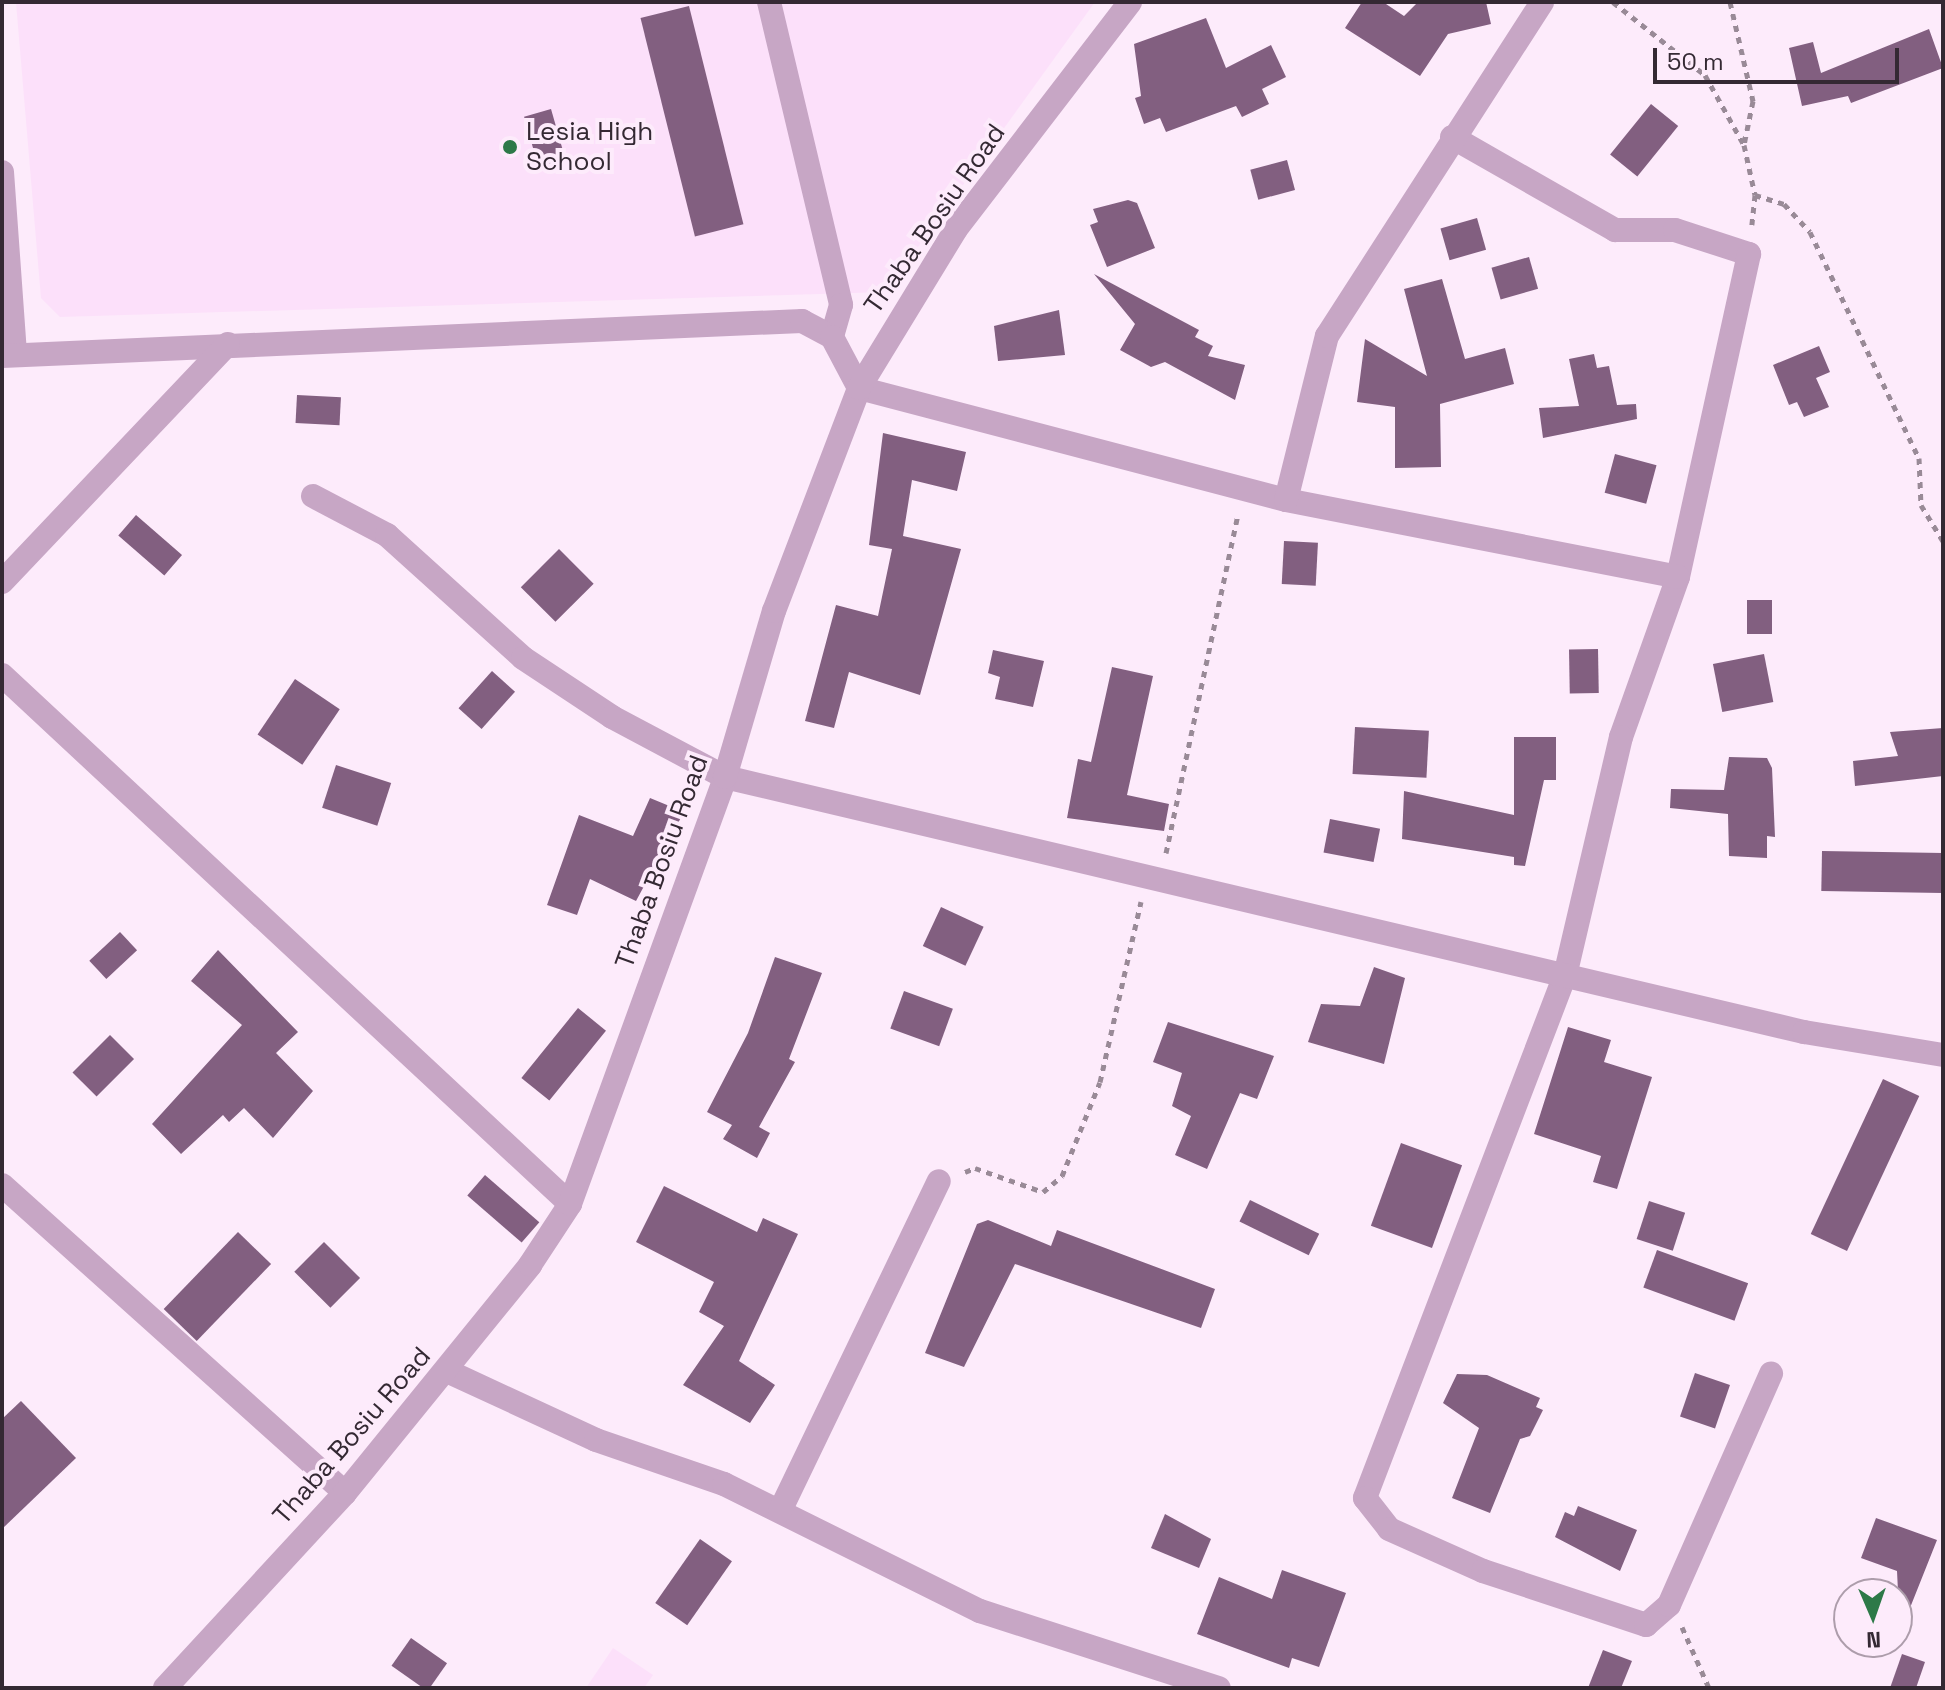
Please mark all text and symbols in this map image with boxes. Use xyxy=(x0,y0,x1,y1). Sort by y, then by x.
scale bar xyxy=(1657,32,1903,82)
text: 50 m xyxy=(1667,46,1724,77)
place label: Lesia High School xyxy=(526,116,653,178)
street label: Thaba Bosiu Road xyxy=(858,118,1012,320)
marker: Lesia High School xyxy=(501,138,519,156)
street label: Thaba Bosiu Road xyxy=(609,751,715,973)
street label: Thaba Bosiu Road xyxy=(267,1341,437,1531)
north arrow xyxy=(1833,1578,1913,1658)
text: N xyxy=(1866,1626,1882,1654)

